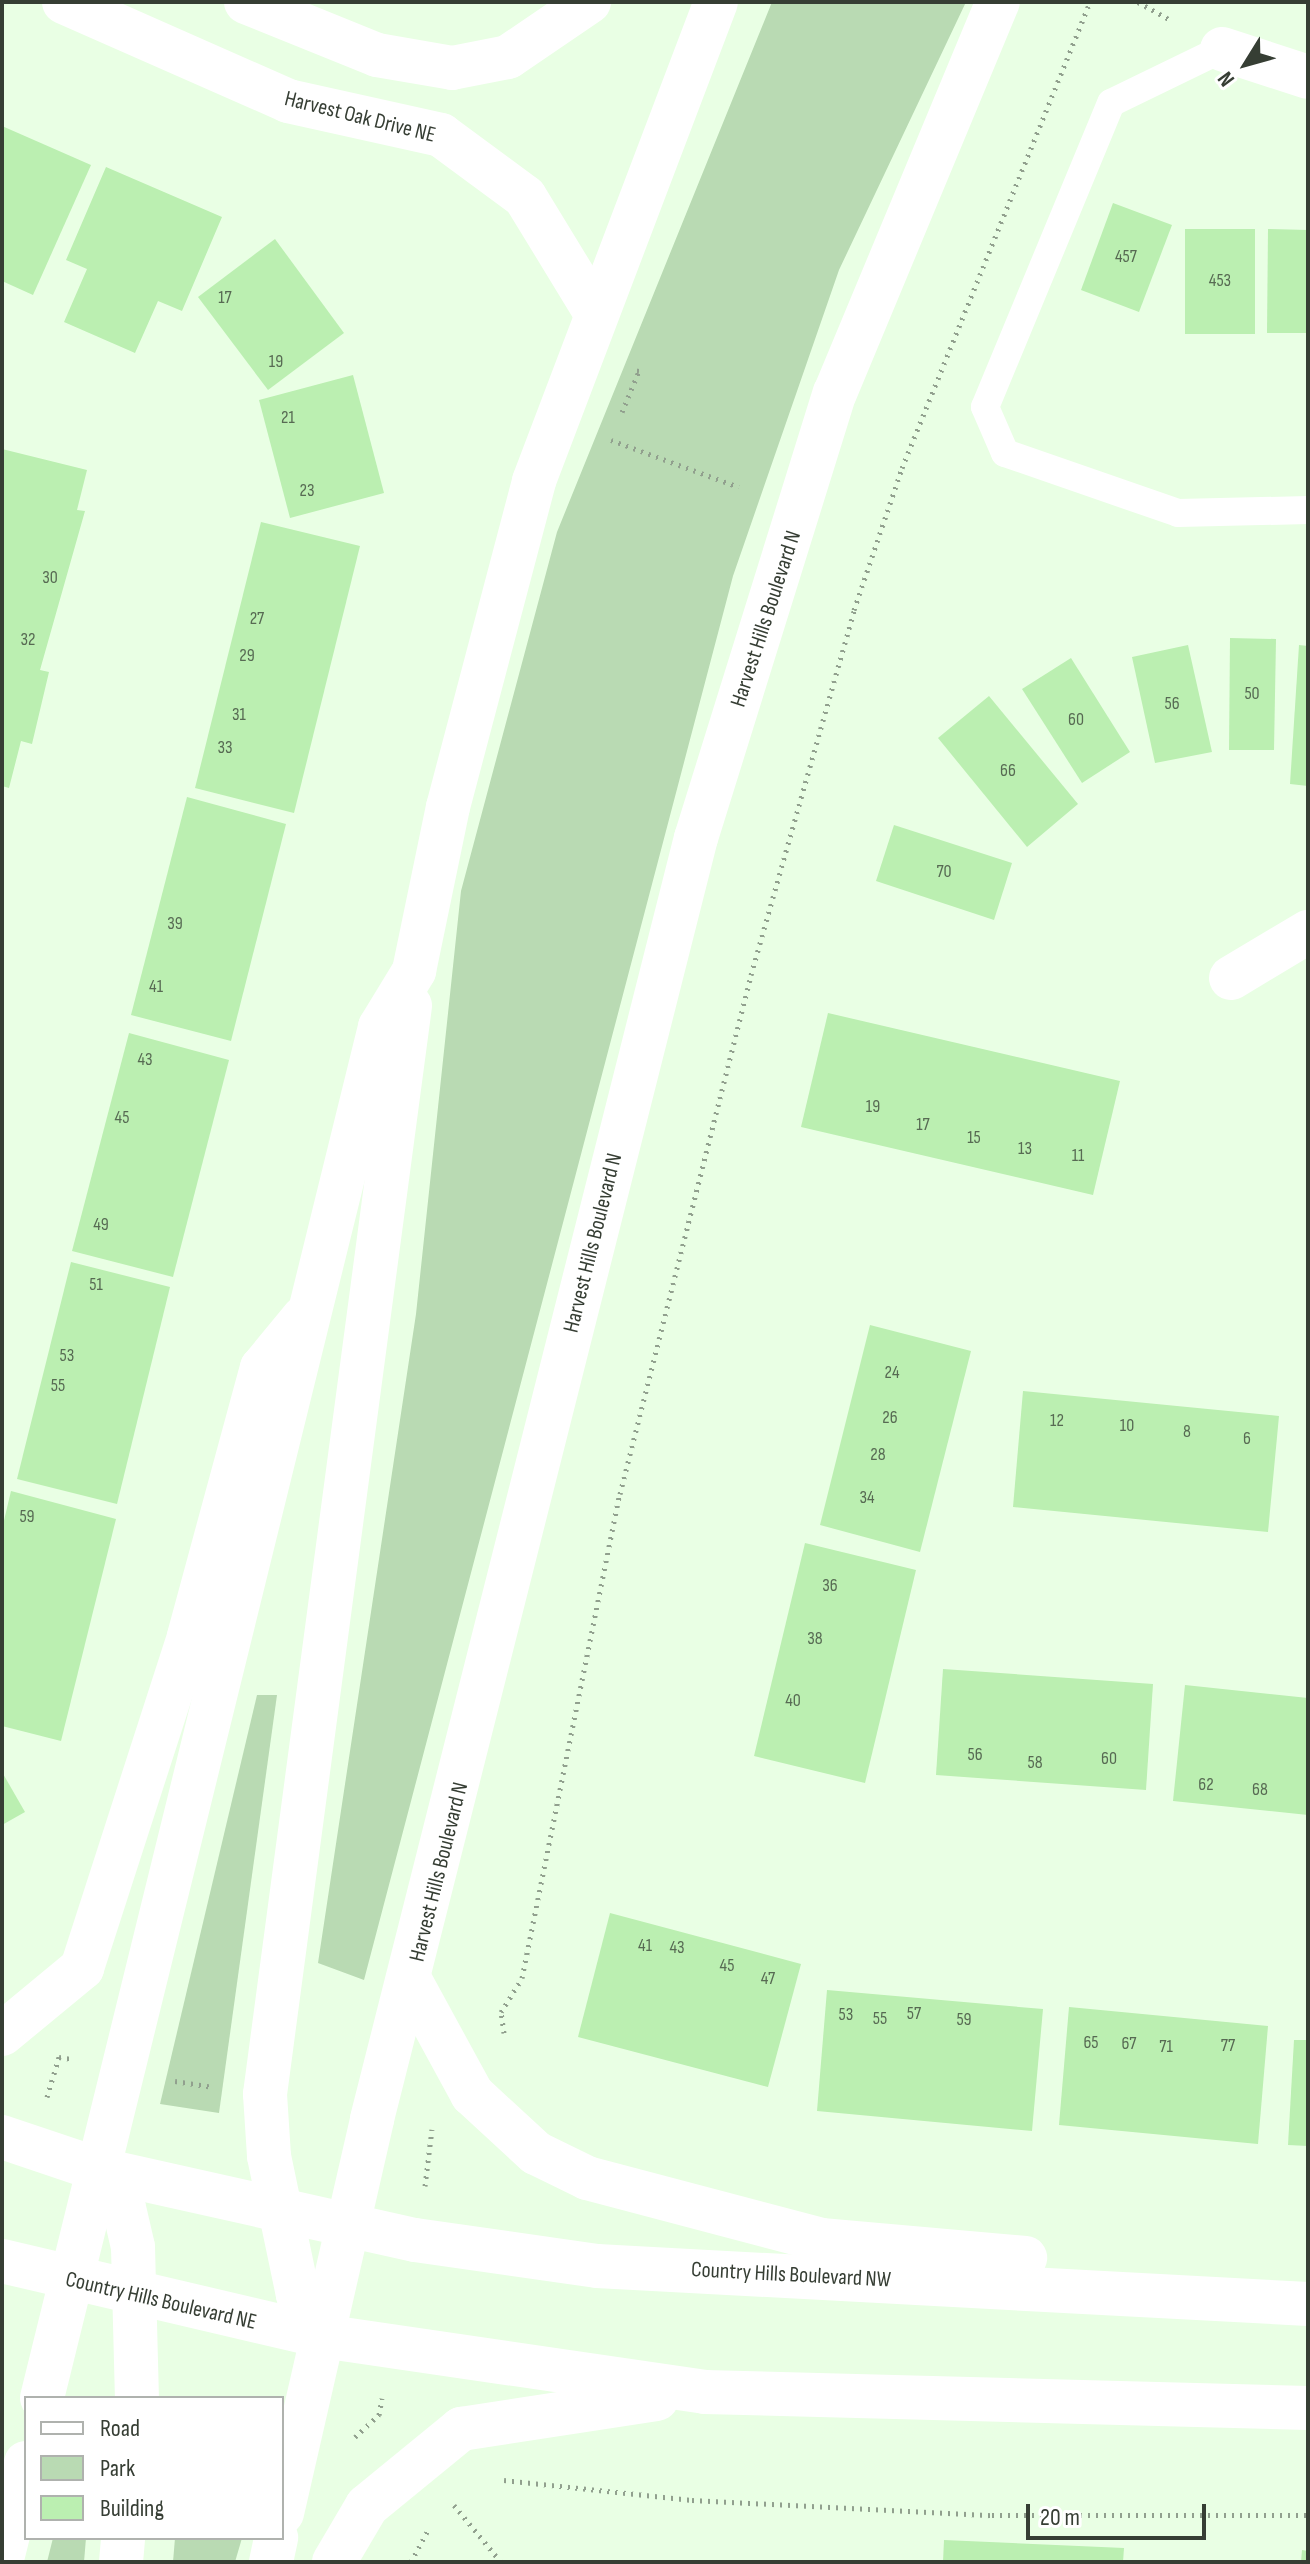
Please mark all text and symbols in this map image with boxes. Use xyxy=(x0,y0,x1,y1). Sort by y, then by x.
north arrow xyxy=(1206,24,1286,104)
text: N xyxy=(1212,66,1241,92)
street label: Harvest Oak Drive NE xyxy=(282,85,438,149)
house number: 457 xyxy=(1115,246,1137,268)
house number: 453 xyxy=(1209,270,1231,292)
house number: 17 xyxy=(218,287,232,309)
house number: 19 xyxy=(269,351,283,373)
house number: 21 xyxy=(281,407,295,429)
house number: 23 xyxy=(300,480,314,502)
street label: Harvest Hills Boulevard N xyxy=(725,528,807,710)
house number: 30 xyxy=(42,567,58,589)
house number: 27 xyxy=(250,608,264,630)
house number: 32 xyxy=(21,629,35,651)
house number: 29 xyxy=(239,645,255,667)
house number: 50 xyxy=(1244,683,1260,705)
house number: 56 xyxy=(1164,693,1180,715)
house number: 31 xyxy=(232,704,246,726)
house number: 60 xyxy=(1068,709,1084,731)
house number: 33 xyxy=(217,737,233,759)
house number: 66 xyxy=(1000,760,1016,782)
house number: 70 xyxy=(936,861,952,883)
house number: 39 xyxy=(167,913,183,935)
house number: 41 xyxy=(149,976,163,998)
house number: 43 xyxy=(137,1049,153,1071)
house number: 19 xyxy=(866,1096,880,1118)
house number: 45 xyxy=(115,1107,129,1129)
house number: 17 xyxy=(916,1114,930,1136)
house number: 15 xyxy=(967,1127,981,1149)
house number: 13 xyxy=(1018,1138,1032,1160)
house number: 11 xyxy=(1072,1145,1084,1167)
street label: Harvest Hills Boulevard N xyxy=(558,1151,628,1335)
house number: 49 xyxy=(93,1214,109,1236)
house number: 51 xyxy=(89,1274,103,1296)
house number: 53 xyxy=(60,1345,74,1367)
house number: 24 xyxy=(885,1362,899,1384)
house number: 55 xyxy=(51,1375,65,1397)
house number: 26 xyxy=(882,1407,898,1429)
house number: 12 xyxy=(1050,1410,1064,1432)
house number: 10 xyxy=(1120,1415,1134,1437)
house number: 8 xyxy=(1183,1421,1191,1443)
house number: 6 xyxy=(1243,1428,1251,1450)
house number: 28 xyxy=(870,1444,886,1466)
house number: 34 xyxy=(859,1487,875,1509)
house number: 59 xyxy=(19,1506,35,1528)
house number: 36 xyxy=(822,1575,838,1597)
house number: 38 xyxy=(807,1628,823,1650)
house number: 40 xyxy=(785,1690,801,1712)
house number: 56 xyxy=(967,1744,983,1766)
house number: 60 xyxy=(1101,1748,1117,1770)
house number: 58 xyxy=(1027,1752,1043,1774)
house number: 62 xyxy=(1198,1774,1214,1796)
house number: 68 xyxy=(1252,1779,1268,1801)
street label: Harvest Hills Boulevard N xyxy=(404,1780,474,1964)
house number: 41 xyxy=(638,1935,652,1957)
house number: 43 xyxy=(669,1937,685,1959)
house number: 45 xyxy=(720,1955,734,1977)
house number: 47 xyxy=(761,1968,775,1990)
house number: 57 xyxy=(907,2003,921,2025)
house number: 53 xyxy=(839,2004,853,2026)
house number: 55 xyxy=(873,2008,887,2030)
house number: 59 xyxy=(956,2009,972,2031)
house number: 65 xyxy=(1083,2032,1099,2054)
house number: 67 xyxy=(1121,2033,1137,2055)
house number: 77 xyxy=(1221,2035,1235,2057)
house number: 71 xyxy=(1159,2036,1173,2058)
street label: Country Hills Boulevard NW xyxy=(690,2257,892,2293)
street label: Country Hills Boulevard NE xyxy=(63,2266,259,2336)
legend xyxy=(24,2396,284,2540)
text: Road xyxy=(100,2414,140,2443)
text: Park xyxy=(100,2454,135,2483)
scale bar xyxy=(1030,2488,1210,2538)
text: Building xyxy=(100,2494,164,2523)
text: 20 m xyxy=(1040,2503,1080,2532)

